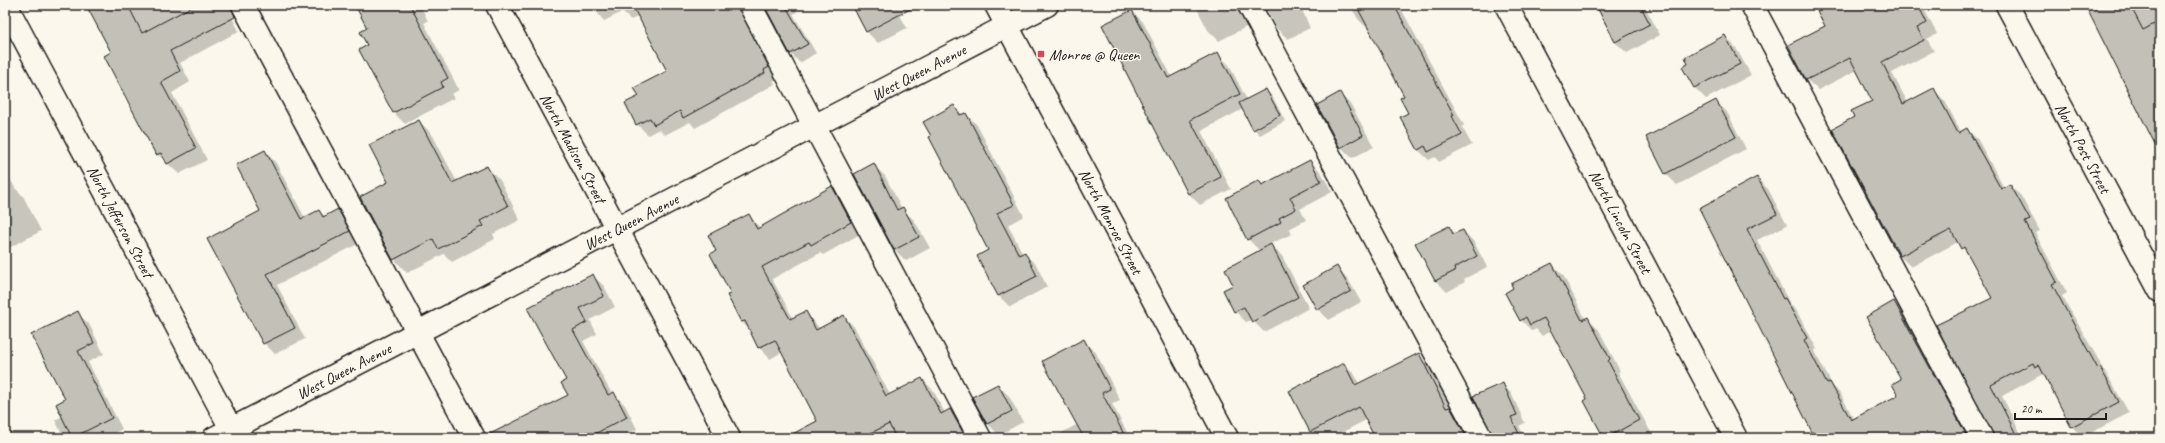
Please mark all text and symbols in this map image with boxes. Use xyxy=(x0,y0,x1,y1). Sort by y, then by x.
street label: West Queen Avenue xyxy=(868,39,971,105)
place label: Monroe @ Queen xyxy=(1049,45,1140,65)
marker: Monroe @ Queen xyxy=(1036,49,1046,59)
street label: North Madison Street xyxy=(535,90,611,209)
street label: North Post Street xyxy=(2050,100,2116,198)
street label: North Jefferson Street xyxy=(82,163,159,284)
street label: North Monroe Street xyxy=(1074,165,1148,279)
street label: North Lincoln Street xyxy=(1584,167,1656,278)
street label: West Queen Avenue xyxy=(581,189,684,255)
street label: West Queen Avenue xyxy=(293,338,396,404)
scale bar xyxy=(2015,395,2106,421)
text: 20 m xyxy=(2021,401,2043,417)

